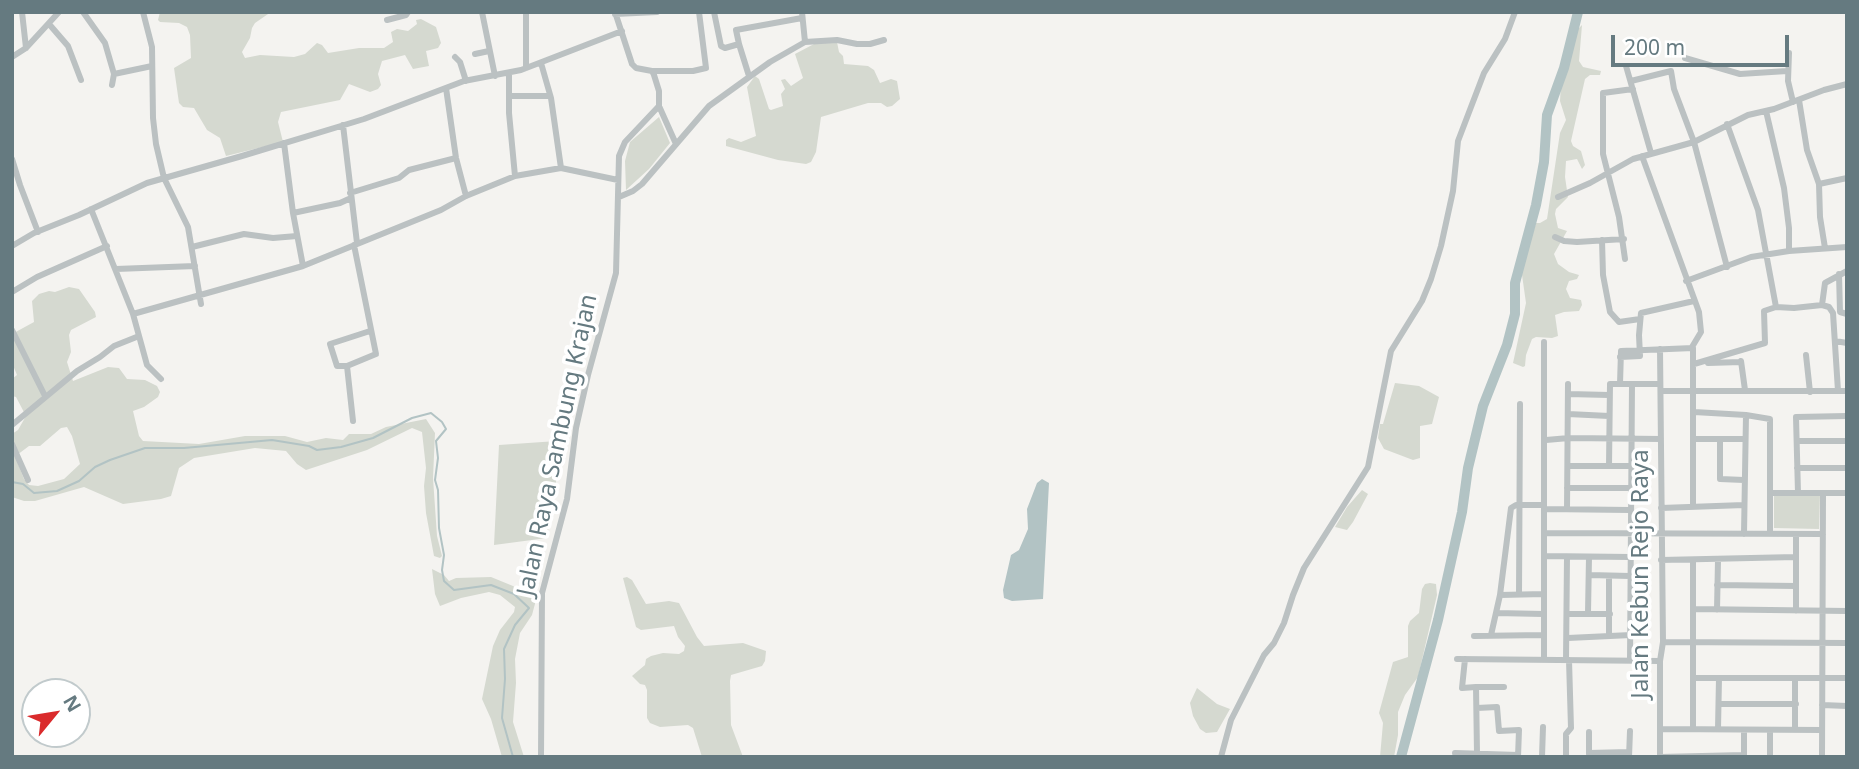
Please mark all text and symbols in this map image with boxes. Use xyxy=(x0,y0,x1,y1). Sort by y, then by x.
scale bar xyxy=(1614,21,1792,65)
text: 200 m xyxy=(1624,33,1685,61)
street label: Jalan Raya Sambung Krajan xyxy=(512,291,604,599)
street label: Jalan Kebun Rejo Raya xyxy=(1627,449,1655,699)
north arrow xyxy=(21,678,91,748)
text: N xyxy=(57,690,88,717)

